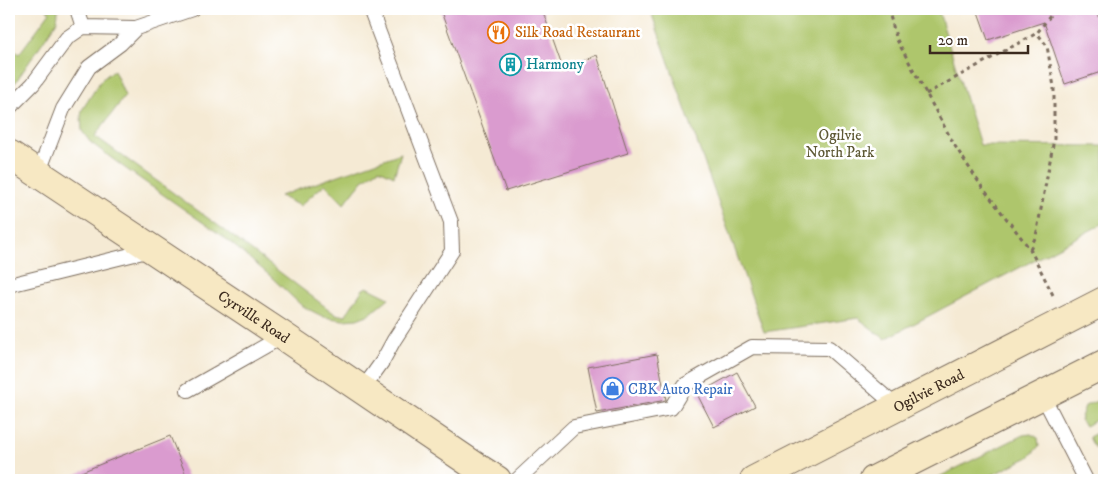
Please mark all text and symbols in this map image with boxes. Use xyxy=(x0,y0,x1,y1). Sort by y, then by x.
restaurant icon: Silk Road Restaurant xyxy=(487,20,511,44)
scale bar xyxy=(930,22,1028,54)
place label: Silk Road Restaurant xyxy=(515,23,640,42)
text: 20 m xyxy=(938,31,968,50)
building icon: Harmony xyxy=(498,52,522,76)
place label: Harmony xyxy=(526,55,585,74)
park label: Ogilvie North Park xyxy=(806,126,875,162)
street label: Cyrville Road xyxy=(214,286,294,348)
street label: Ogilvie Road xyxy=(890,364,968,417)
shop icon: CBK Auto Repair xyxy=(600,377,624,401)
place label: CBK Auto Repair xyxy=(628,380,733,399)

